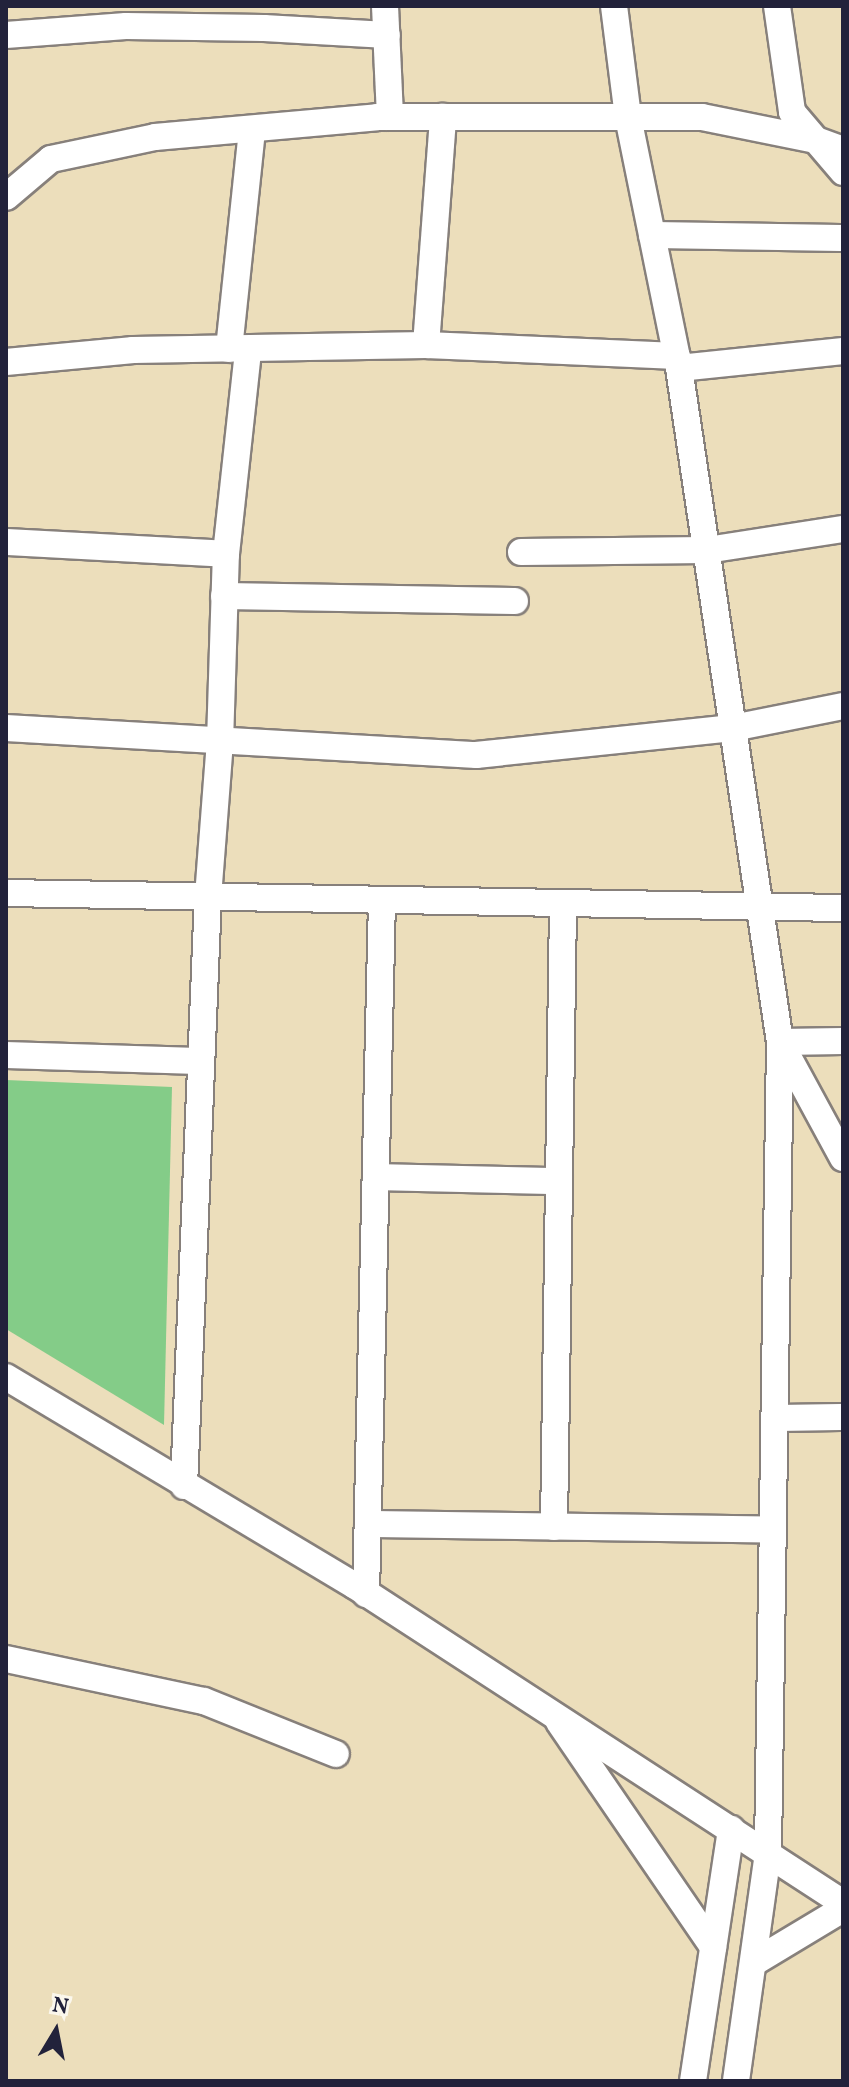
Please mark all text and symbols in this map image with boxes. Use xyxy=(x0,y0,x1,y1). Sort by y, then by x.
text: N xyxy=(50,1990,71,2024)
north arrow xyxy=(16,1991,96,2071)

